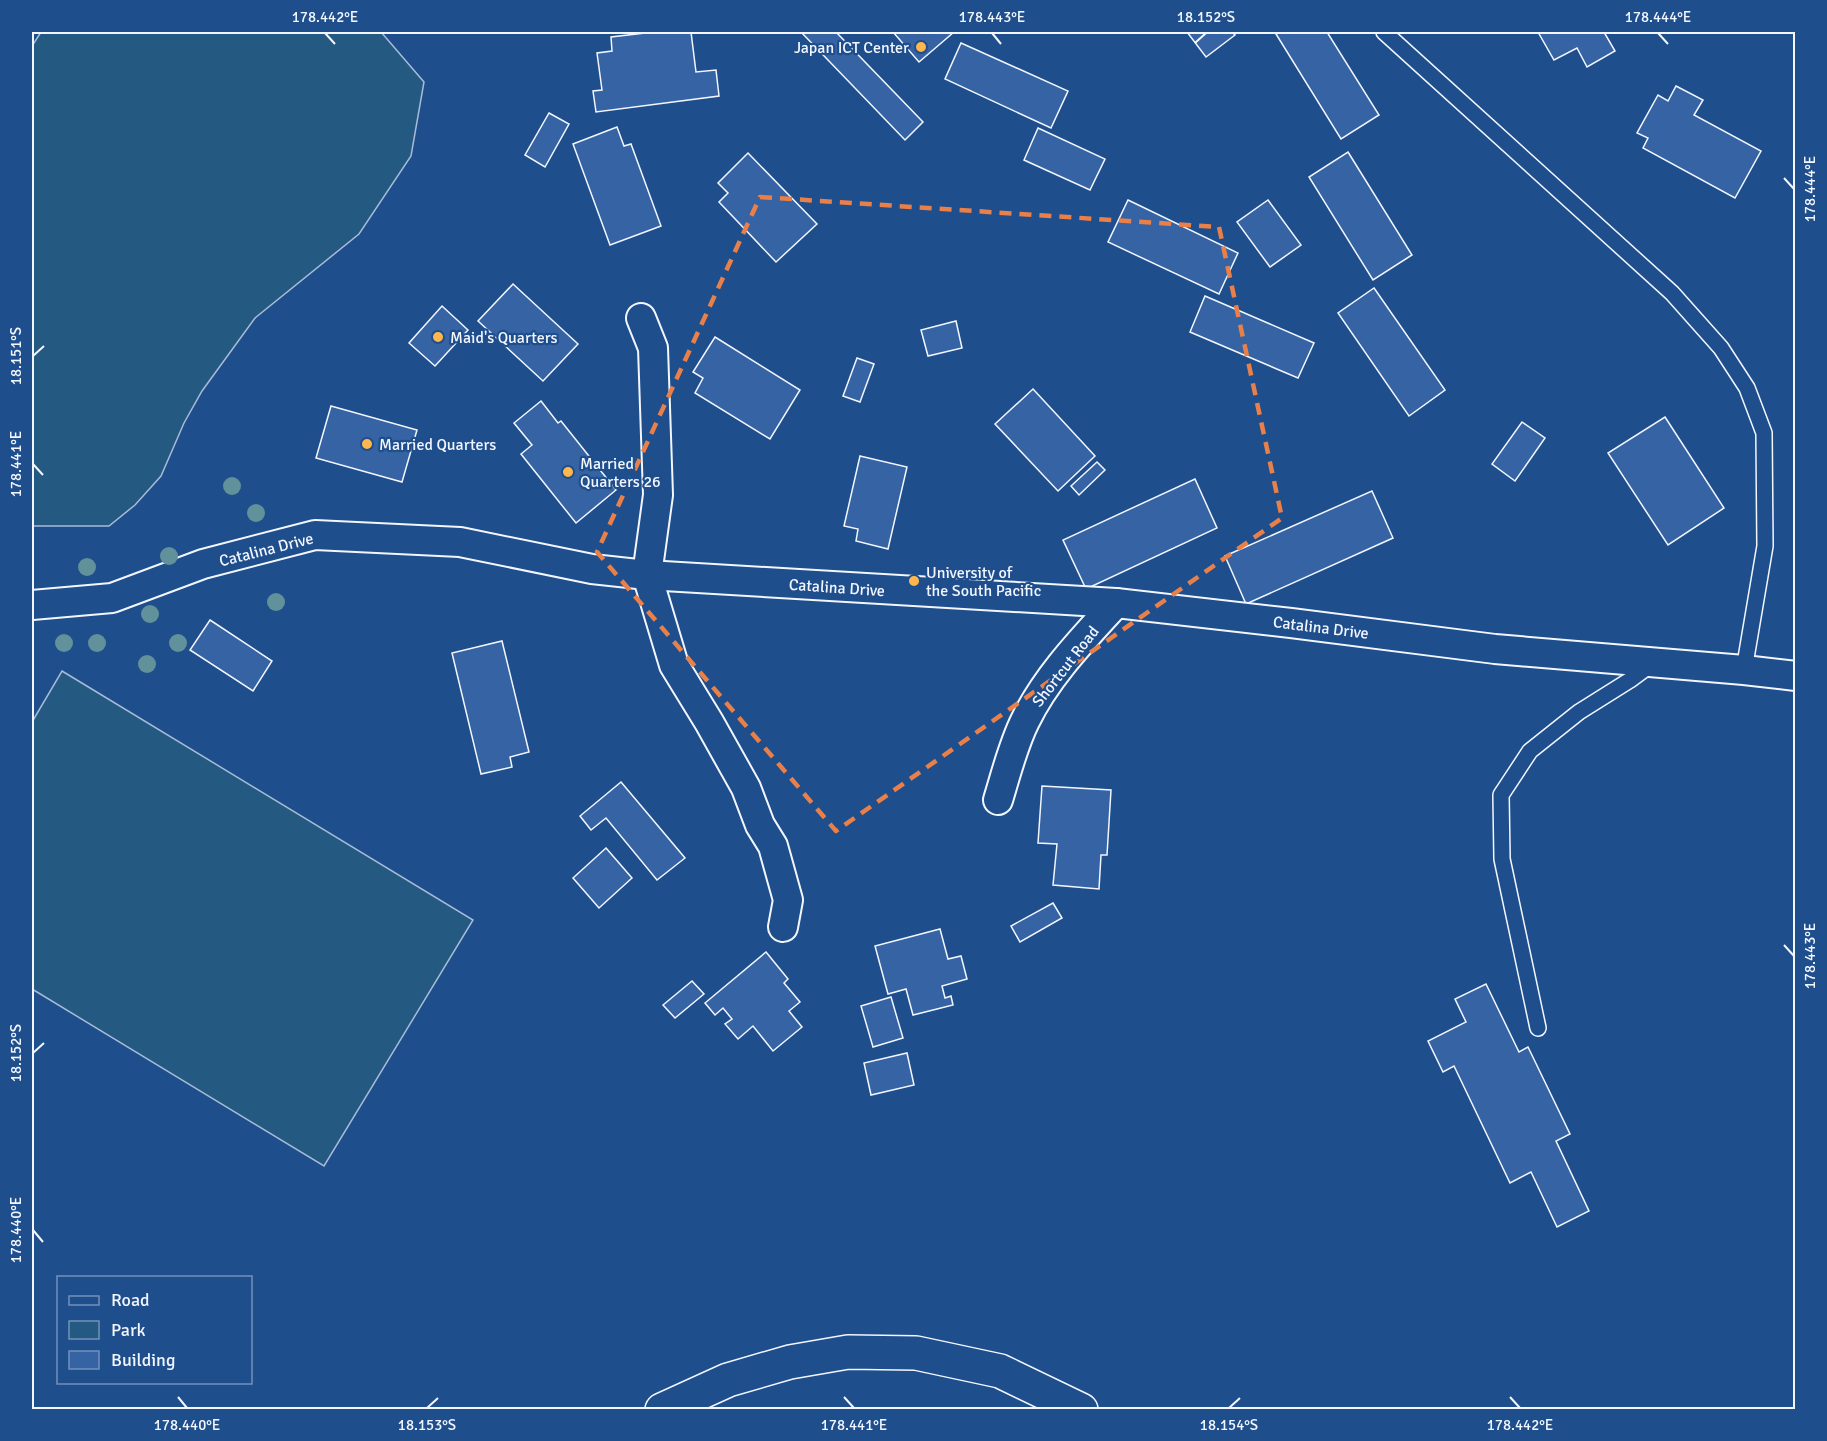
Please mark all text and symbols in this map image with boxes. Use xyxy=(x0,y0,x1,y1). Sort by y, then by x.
text: 178.442°E xyxy=(292,8,358,26)
text: 178.443°E xyxy=(959,8,1025,26)
text: 18.152°S xyxy=(1177,8,1235,26)
text: 178.444°E xyxy=(1625,8,1691,26)
place label: Japan ICT Center xyxy=(794,38,909,58)
marker: Japan ICT Center xyxy=(914,40,928,54)
text: 178.444°E xyxy=(1801,156,1819,222)
text: 18.151°S xyxy=(7,327,25,385)
place label: Maid's Quarters xyxy=(450,328,558,348)
marker: Maid's Quarters xyxy=(431,330,445,344)
text: 178.441°E xyxy=(7,431,25,497)
place label: Married Quarters xyxy=(379,435,496,455)
marker: Married Quarters xyxy=(360,437,374,451)
place label: Married Quarters 26 xyxy=(580,454,661,492)
marker: Married Quarters 26 xyxy=(561,465,575,479)
street label: Catalina Drive xyxy=(217,529,315,571)
place label: University of the South Pacific xyxy=(926,563,1041,601)
marker: University of the South Pacific xyxy=(907,574,921,588)
street label: Catalina Drive xyxy=(788,575,886,601)
street label: Catalina Drive xyxy=(1272,612,1370,644)
street label: Shortcut Road xyxy=(1028,622,1104,711)
text: 178.443°E xyxy=(1801,923,1819,989)
text: 18.152°S xyxy=(7,1024,25,1082)
text: 178.440°E xyxy=(7,1197,25,1263)
legend xyxy=(57,1276,252,1384)
text: Road xyxy=(111,1289,150,1311)
text: Park xyxy=(111,1319,146,1341)
text: Building xyxy=(111,1349,175,1371)
text: 178.440°E xyxy=(154,1416,220,1434)
text: 18.153°S xyxy=(398,1416,456,1434)
text: 178.441°E xyxy=(821,1416,887,1434)
text: 18.154°S xyxy=(1200,1416,1258,1434)
text: 178.442°E xyxy=(1487,1416,1553,1434)

